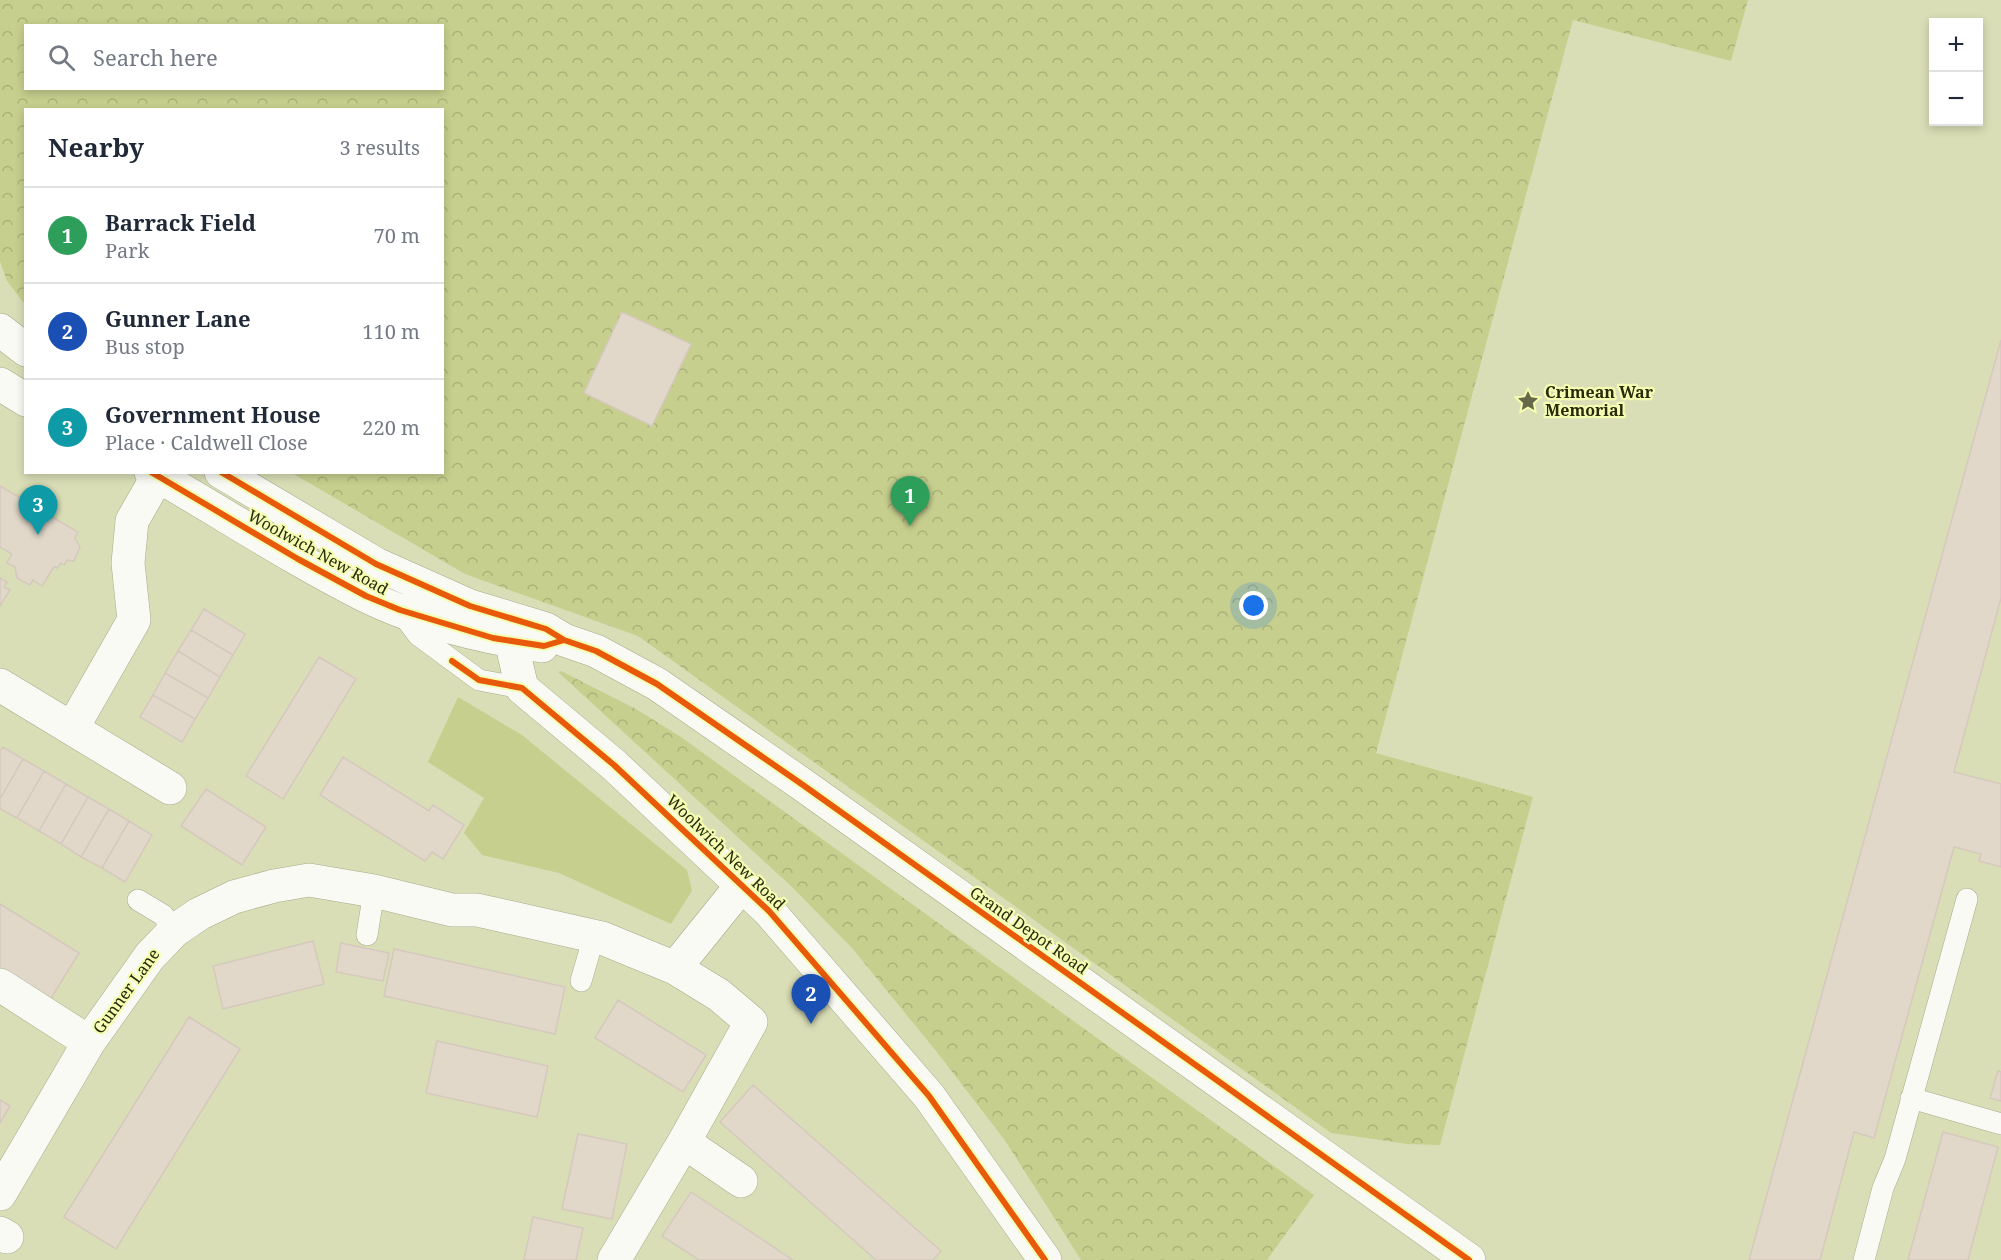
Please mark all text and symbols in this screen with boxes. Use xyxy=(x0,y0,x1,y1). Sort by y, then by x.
map controls xyxy=(1929,18,1983,126)
button: + xyxy=(1929,18,1983,72)
search box xyxy=(24,24,444,90)
icon: search xyxy=(45,41,78,74)
text: Search here xyxy=(93,42,218,72)
button: − xyxy=(1929,72,1983,126)
text: Nearby xyxy=(48,129,144,165)
text: 3 results xyxy=(340,134,420,161)
text: Barrack Field xyxy=(105,207,256,237)
text: 1 xyxy=(62,222,73,249)
text: 70 m xyxy=(374,222,420,249)
text: Park xyxy=(105,237,149,264)
text: Gunner Lane xyxy=(105,303,251,333)
text: 2 xyxy=(62,318,73,345)
text: 110 m xyxy=(362,318,420,345)
text: Bus stop xyxy=(105,333,185,360)
place label: Crimean War Memorial xyxy=(1545,381,1654,421)
place icon: Crimean War Memorial xyxy=(1516,389,1540,413)
text: Government House xyxy=(105,399,321,429)
text: 3 xyxy=(62,414,73,441)
text: 220 m xyxy=(362,414,420,441)
text: Place · Caldwell Close xyxy=(105,429,308,456)
pin: 1 xyxy=(890,476,930,526)
pin: 3 xyxy=(18,486,57,535)
street label: Woolwich New Road xyxy=(244,504,392,600)
your location xyxy=(1239,591,1268,620)
street label: Woolwich New Road xyxy=(662,789,790,915)
street label: Grand Depot Road xyxy=(966,881,1093,979)
street label: Gunner Lane xyxy=(88,944,164,1038)
pin: 2 xyxy=(792,974,830,1024)

